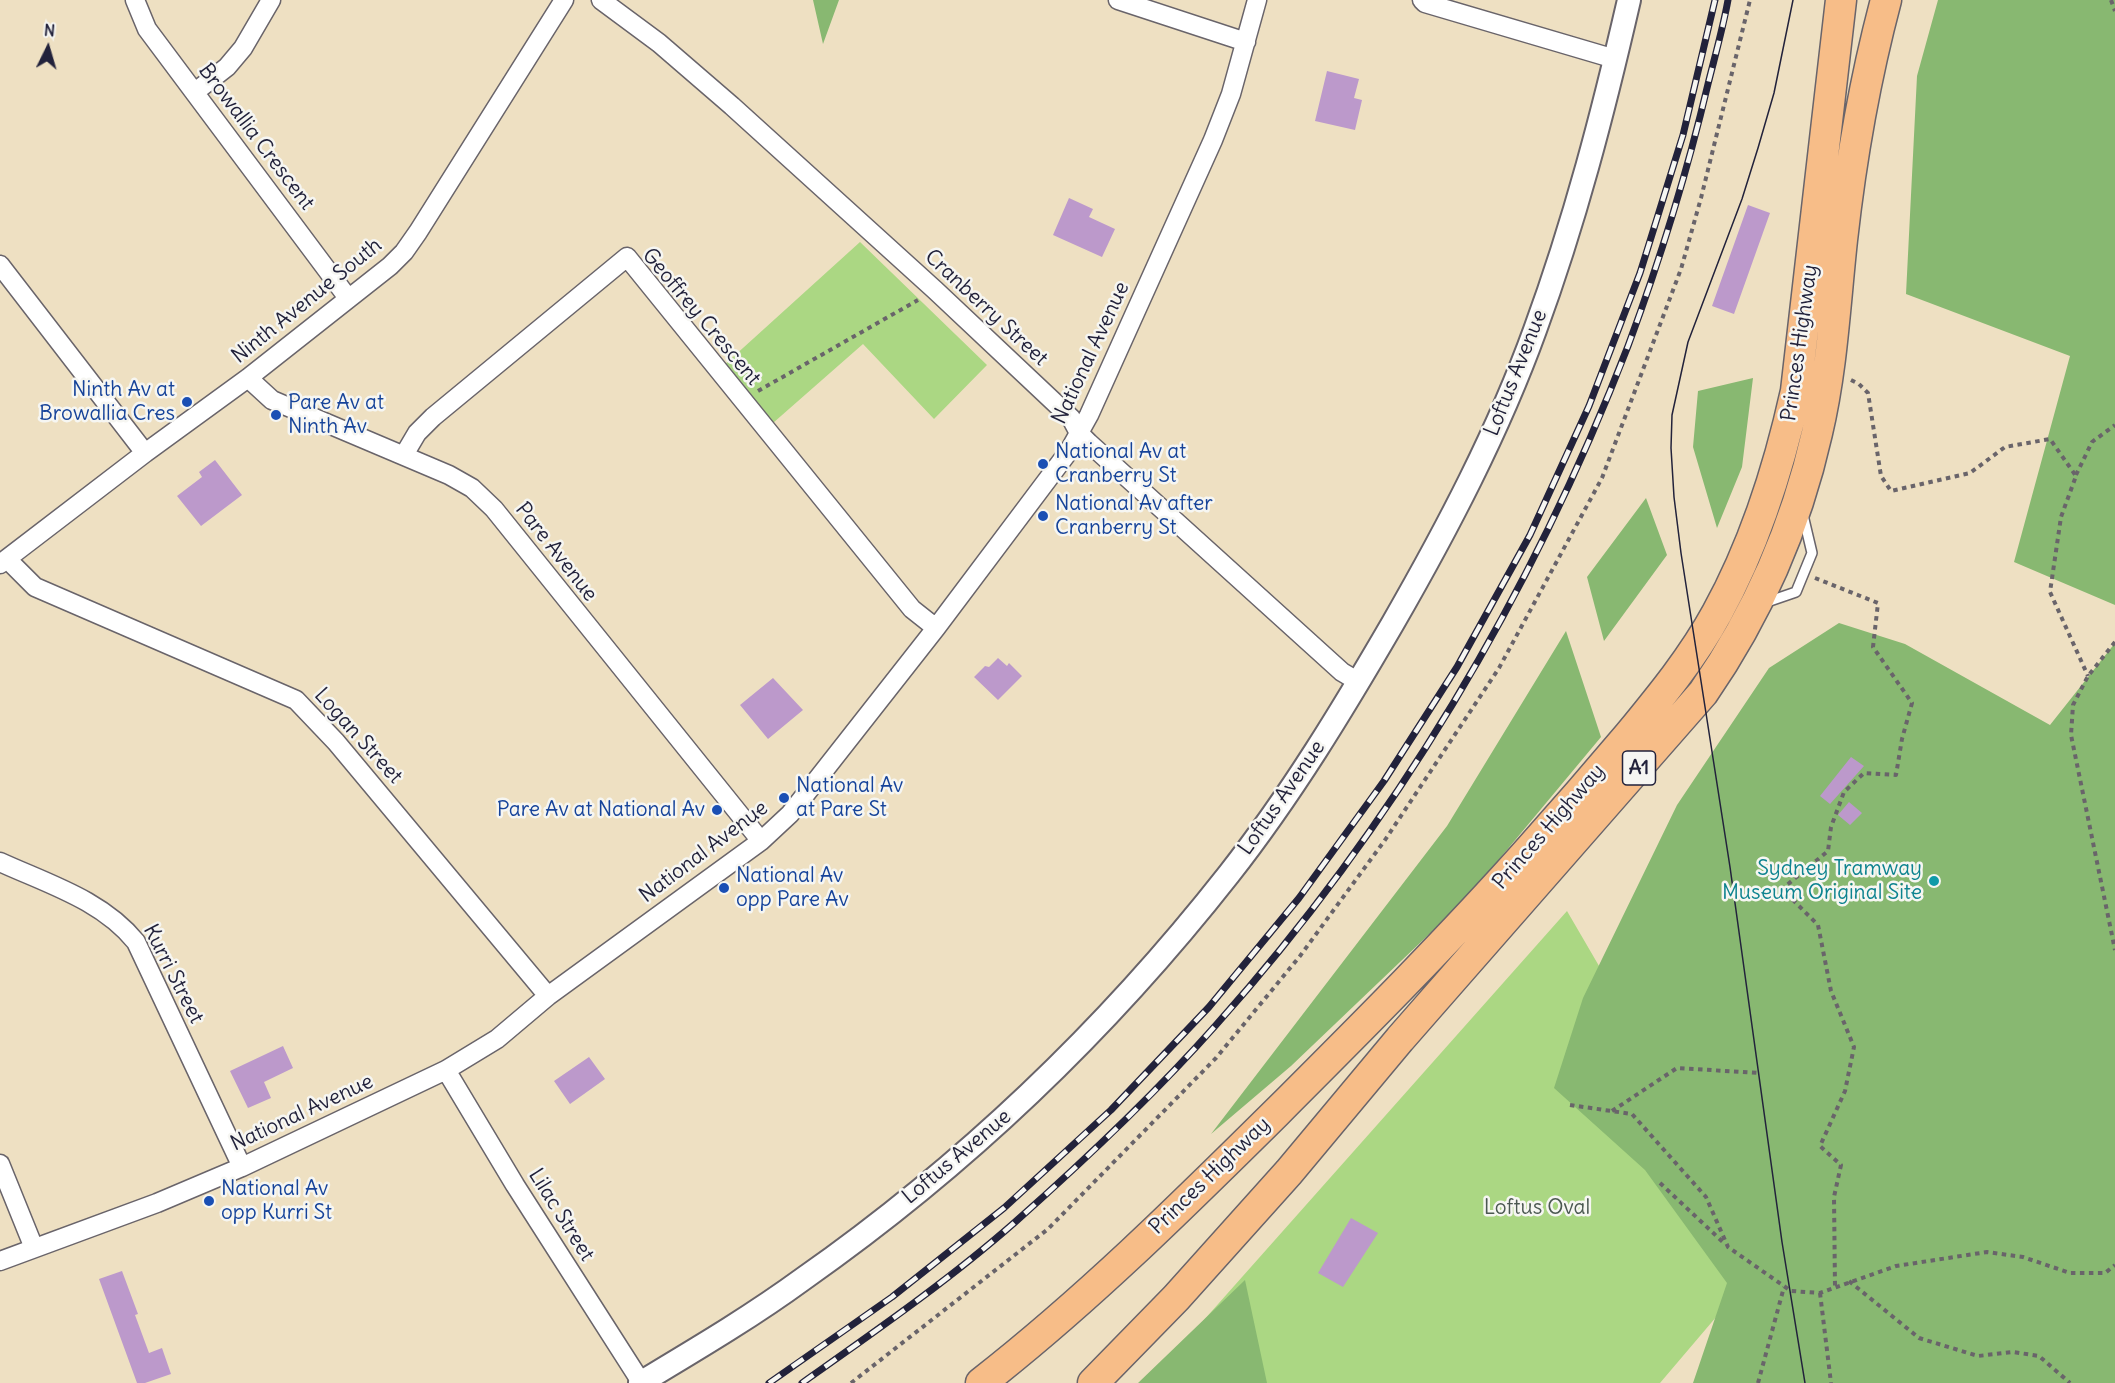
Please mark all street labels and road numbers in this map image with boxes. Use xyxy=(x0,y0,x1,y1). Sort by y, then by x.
street label: Browallia Crescent xyxy=(193,59,319,215)
street label: Ninth Avenue South xyxy=(227,233,387,369)
street label: Geoffrey Crescent xyxy=(636,243,766,391)
street label: Cranberry Street xyxy=(919,244,1053,372)
street label: Princes Highway xyxy=(1777,263,1823,423)
street label: National Avenue xyxy=(1047,278,1135,428)
street label: Loftus Avenue xyxy=(1479,306,1553,440)
street label: Pare Avenue xyxy=(510,497,602,607)
street label: Logan Street xyxy=(309,683,407,789)
street label: Loftus Avenue xyxy=(1233,736,1331,860)
road number: A1 xyxy=(1622,751,1656,785)
street label: Princes Highway xyxy=(1488,759,1610,895)
street label: National Avenue xyxy=(635,796,773,908)
street label: Kurri Street xyxy=(137,920,209,1028)
street label: National Avenue xyxy=(227,1069,377,1157)
street label: Loftus Avenue xyxy=(898,1104,1016,1210)
street label: Princes Highway xyxy=(1144,1112,1276,1240)
street label: Lilac Street xyxy=(523,1164,599,1266)

